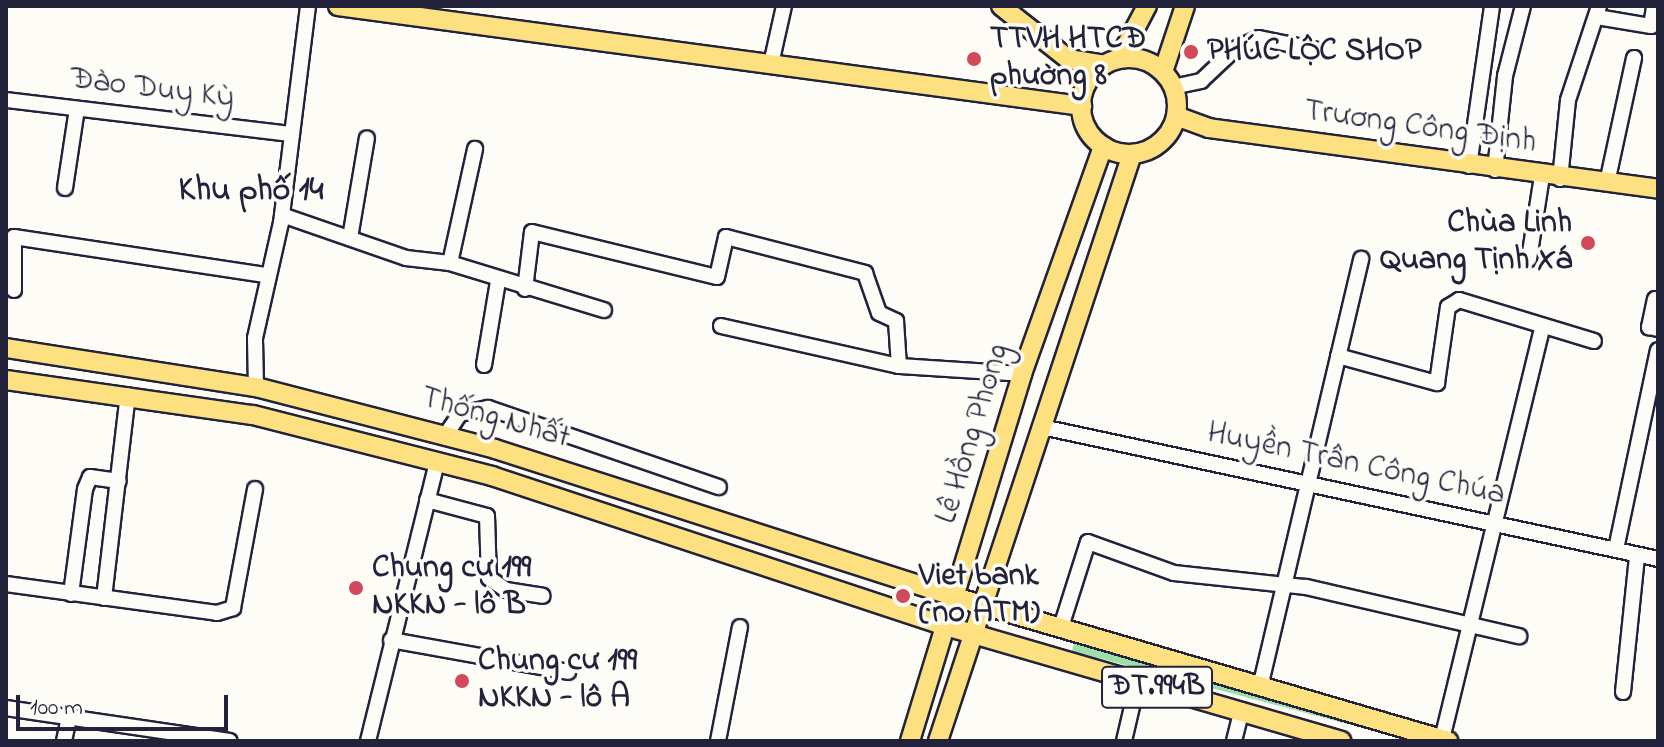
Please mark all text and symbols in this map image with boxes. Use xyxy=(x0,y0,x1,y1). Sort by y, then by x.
place label: TTVH HTCĐ phường 8 xyxy=(990,22,1146,97)
place label: PHÚC LỘC SHOP xyxy=(1207,33,1422,71)
marker: PHÚC LỘC SHOP xyxy=(1182,43,1200,61)
marker: TTVH HTCĐ phường 8 xyxy=(965,50,983,68)
street label: Đào Duy Kỳ xyxy=(68,61,236,119)
street label: Trương Công Định xyxy=(1302,93,1538,163)
district label: Khu phố 14 xyxy=(178,172,324,212)
place label: Chùa Linh Quang Tịnh Xá xyxy=(1380,206,1572,281)
marker: Chùa Linh Quang Tịnh Xá xyxy=(1579,234,1597,252)
street label: Lê Hồng Phong xyxy=(928,339,1020,529)
street label: Thống Nhất xyxy=(416,379,574,459)
street label: Huyền Trân Công Chúa xyxy=(1204,415,1508,515)
place label: Chung cư 199 NKKN - lô B xyxy=(372,551,531,626)
place label: Viet bank (no ATM) xyxy=(919,559,1040,634)
marker: Chung cư 199 NKKN - lô B xyxy=(347,579,365,597)
marker: Viet bank (no ATM) xyxy=(894,587,912,605)
place label: Chung cư 199 NKKN - lô A xyxy=(478,644,637,719)
road number: ĐT.994B xyxy=(1101,661,1213,713)
marker: Chung cư 199 NKKN - lô A xyxy=(453,672,471,690)
scale bar xyxy=(20,679,232,729)
text: 100 m xyxy=(30,691,83,726)

